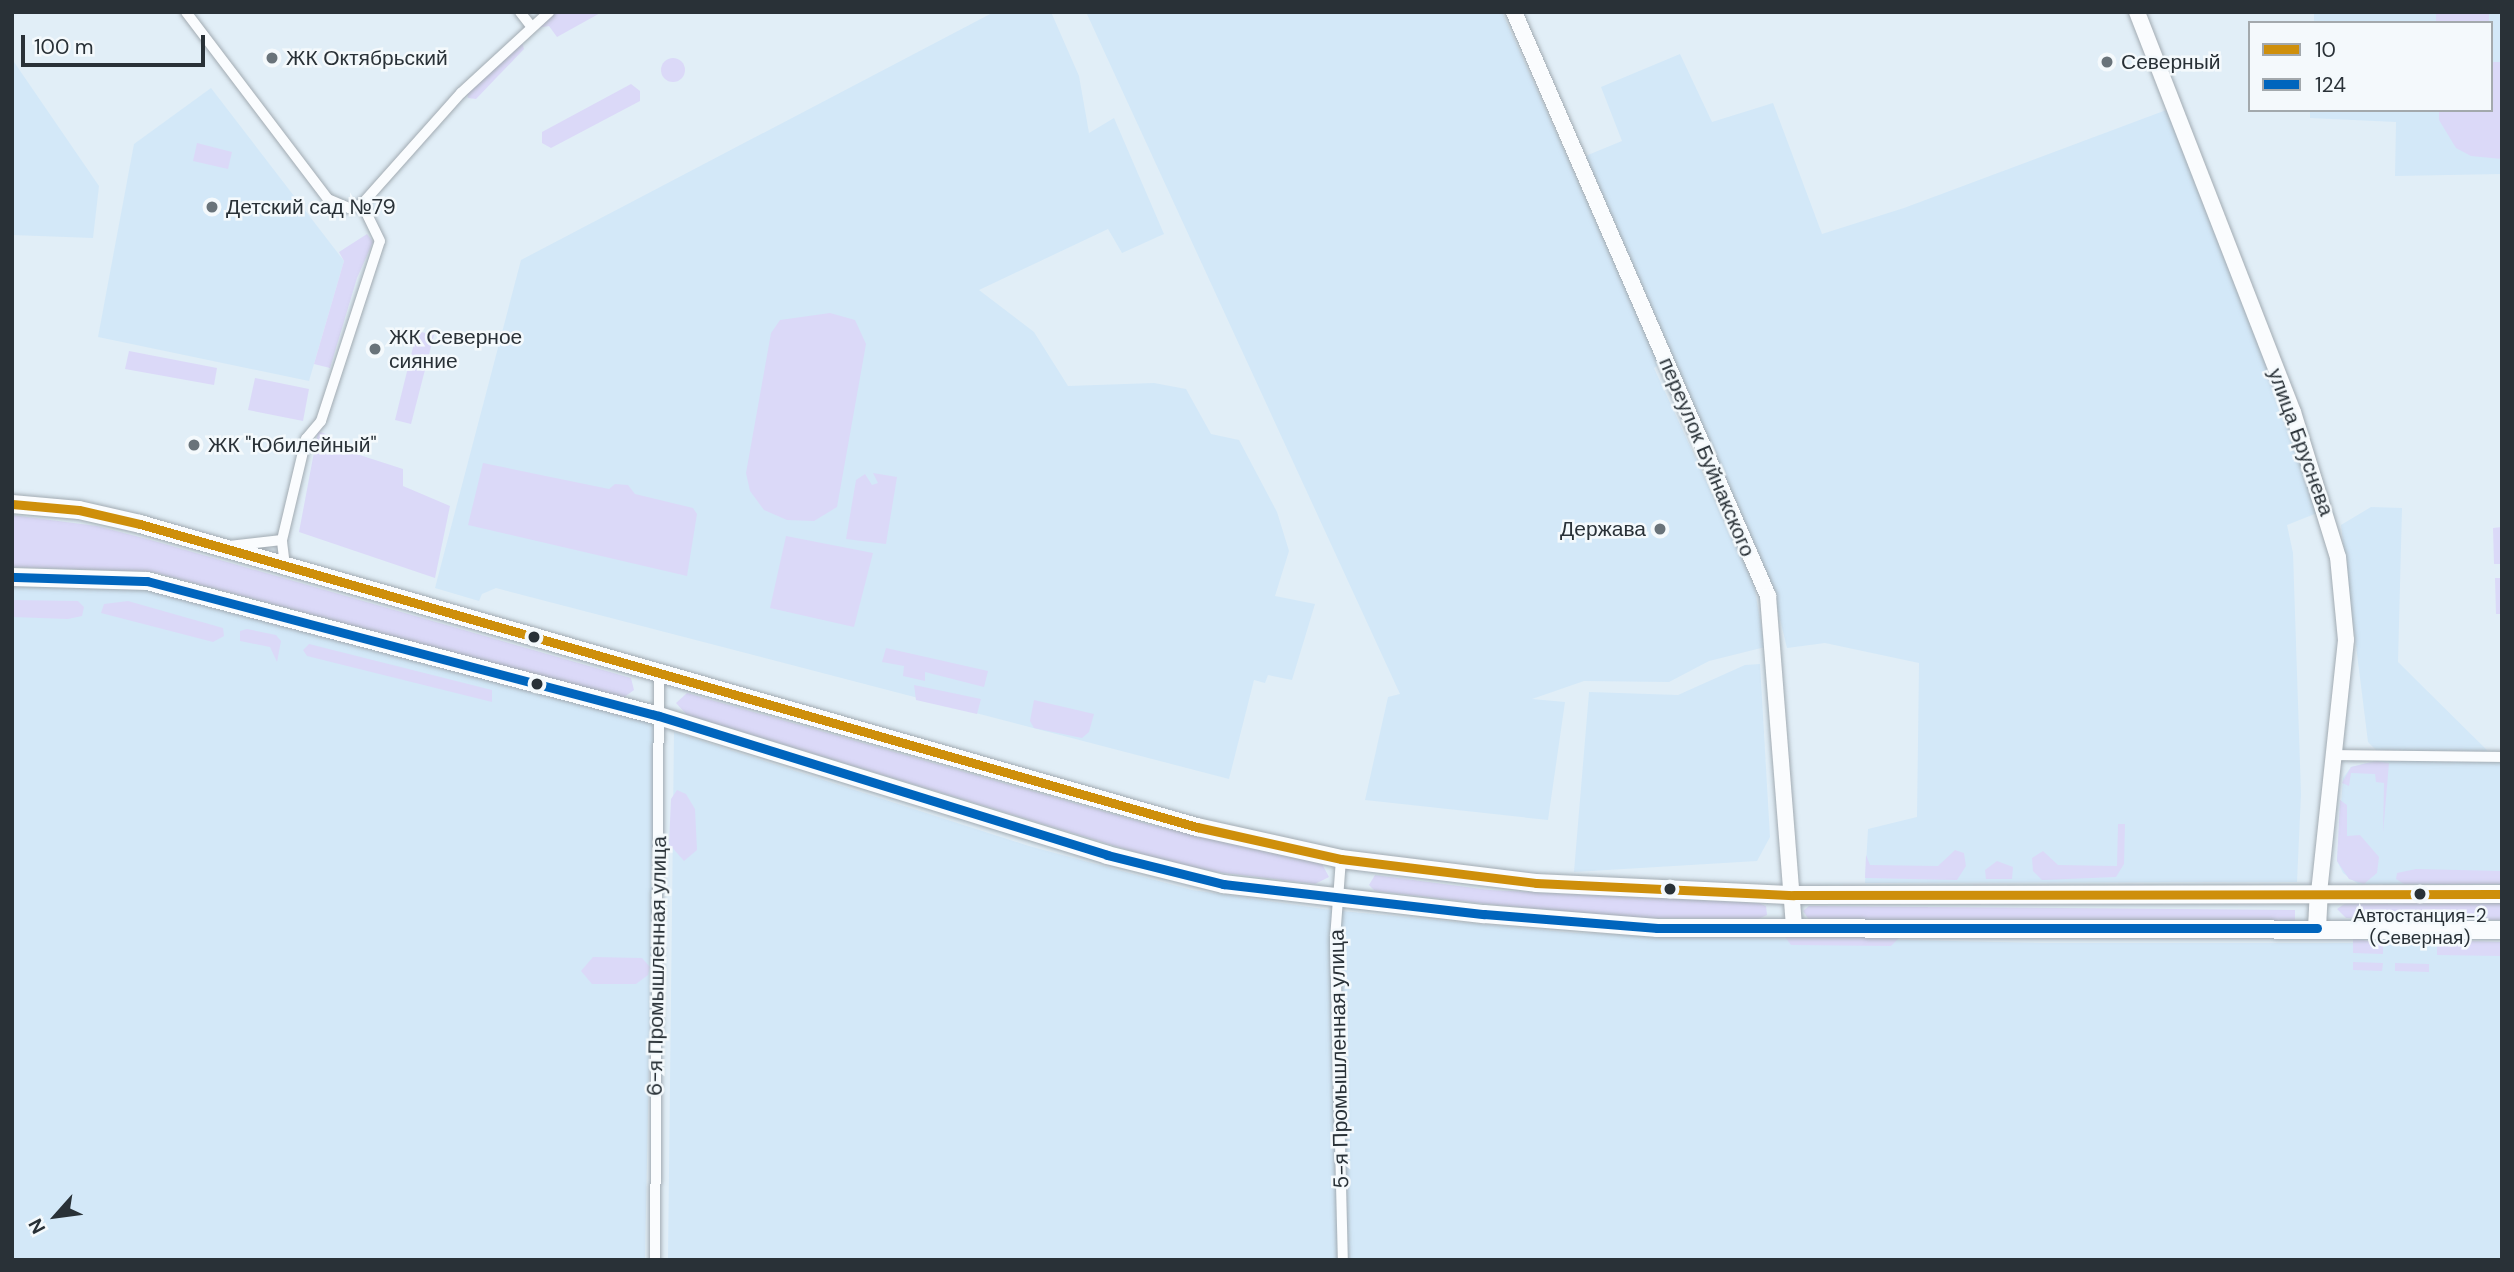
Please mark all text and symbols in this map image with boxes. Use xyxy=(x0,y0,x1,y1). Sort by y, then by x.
scale bar xyxy=(24,21,208,65)
legend xyxy=(2248,21,2493,112)
text: 100 m xyxy=(34,33,94,61)
text: 10 xyxy=(2315,36,2336,64)
place label: ЖК Октябрьский xyxy=(286,45,448,71)
place label: Северный xyxy=(2121,49,2221,75)
marker: ЖК Октябрьский xyxy=(264,50,280,66)
marker: Северный xyxy=(2099,54,2115,70)
text: 124 xyxy=(2315,71,2346,99)
place label: Детский сад №79 xyxy=(226,194,396,220)
marker: Детский сад №79 xyxy=(204,199,220,215)
place label: ЖК Северное сияние xyxy=(389,324,522,374)
marker: ЖК Северное сияние xyxy=(367,341,383,357)
street label: переулок Буйнакского xyxy=(1654,354,1760,560)
street label: улица Бруснева xyxy=(2263,365,2339,519)
place label: ЖК "Юбилейный" xyxy=(208,432,376,458)
marker: ЖК "Юбилейный" xyxy=(186,437,202,453)
place label: Держава xyxy=(1560,516,1646,542)
marker: Держава xyxy=(1652,521,1668,537)
unlabelled marker xyxy=(527,630,541,644)
unlabelled marker xyxy=(530,677,544,691)
street label: 6-я Промышленная улица xyxy=(642,836,672,1096)
unlabelled marker xyxy=(1663,882,1677,896)
marker: Автостанция-2 (Северная) xyxy=(2413,887,2427,901)
place label: Автостанция-2 (Северная) xyxy=(2353,905,2487,949)
street label: 5-я Промышленная улица xyxy=(1324,929,1354,1189)
north arrow xyxy=(21,1181,91,1251)
text: N xyxy=(23,1214,51,1238)

